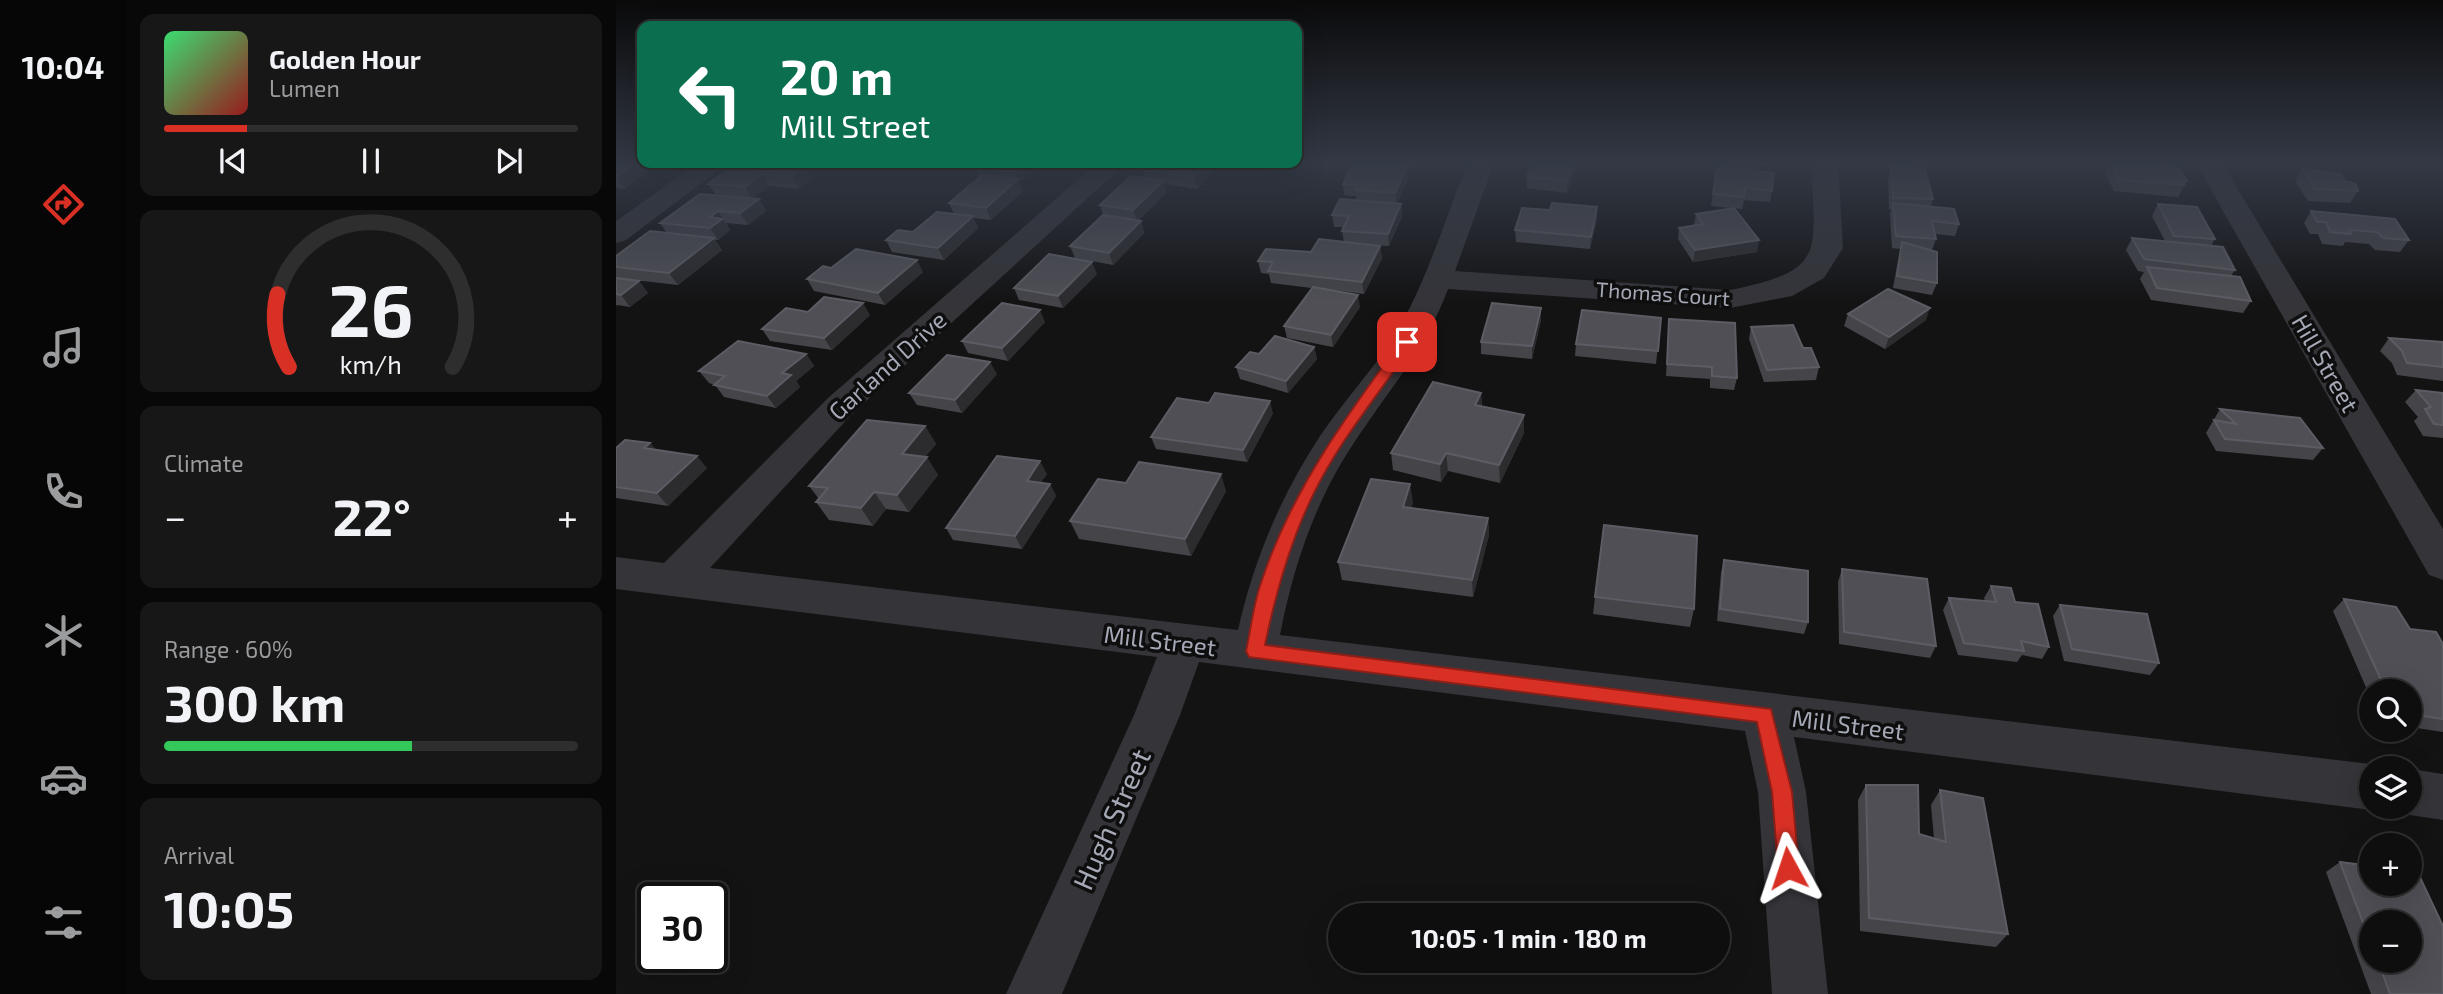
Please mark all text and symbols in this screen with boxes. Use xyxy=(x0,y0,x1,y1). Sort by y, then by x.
text: Golden Hour xyxy=(269,43,421,74)
text: 20 m xyxy=(780,46,893,105)
text: 10:04 xyxy=(22,47,104,85)
icon: left xyxy=(665,49,756,140)
text: Lumen xyxy=(269,74,340,102)
text: Mill Street xyxy=(780,106,930,144)
icon: previous xyxy=(214,142,252,180)
icon: pause xyxy=(352,142,390,180)
icon: next xyxy=(490,142,528,180)
icon: directions xyxy=(39,180,88,229)
text: 26 xyxy=(328,264,414,352)
street label: Thomas Court xyxy=(1595,276,1731,310)
street label: Garland Drive xyxy=(822,305,952,425)
street label: Hill Street xyxy=(2287,309,2365,417)
pin xyxy=(1377,312,1437,372)
icon: music xyxy=(39,323,88,372)
icon: arrive xyxy=(1388,323,1426,361)
text: km/h xyxy=(340,349,402,379)
text: Climate xyxy=(164,449,244,477)
icon: phone xyxy=(39,467,88,516)
text: 22° xyxy=(332,484,411,546)
text: − xyxy=(164,493,186,539)
text: + xyxy=(557,493,578,539)
icon: climate xyxy=(39,611,88,660)
street label: Mill Street xyxy=(1102,619,1218,661)
text: Range · 60% xyxy=(164,635,293,663)
text: 300 km xyxy=(164,670,345,732)
map controls xyxy=(2359,679,2422,973)
button: search xyxy=(2359,679,2422,742)
street label: Mill Street xyxy=(1790,703,1906,745)
street label: Hugh Street xyxy=(1065,743,1157,895)
icon: car xyxy=(39,754,88,803)
button: layers xyxy=(2359,756,2422,819)
position arrow xyxy=(1751,831,1825,905)
button: + xyxy=(2359,833,2422,896)
text: Arrival xyxy=(164,841,234,869)
text: 10:05 xyxy=(164,876,294,938)
speed limit sign: 30 xyxy=(637,882,728,973)
icon: filters xyxy=(39,898,88,947)
button: − xyxy=(2359,910,2422,973)
text: 10:05 · 1 min · 180 m xyxy=(1411,922,1647,953)

